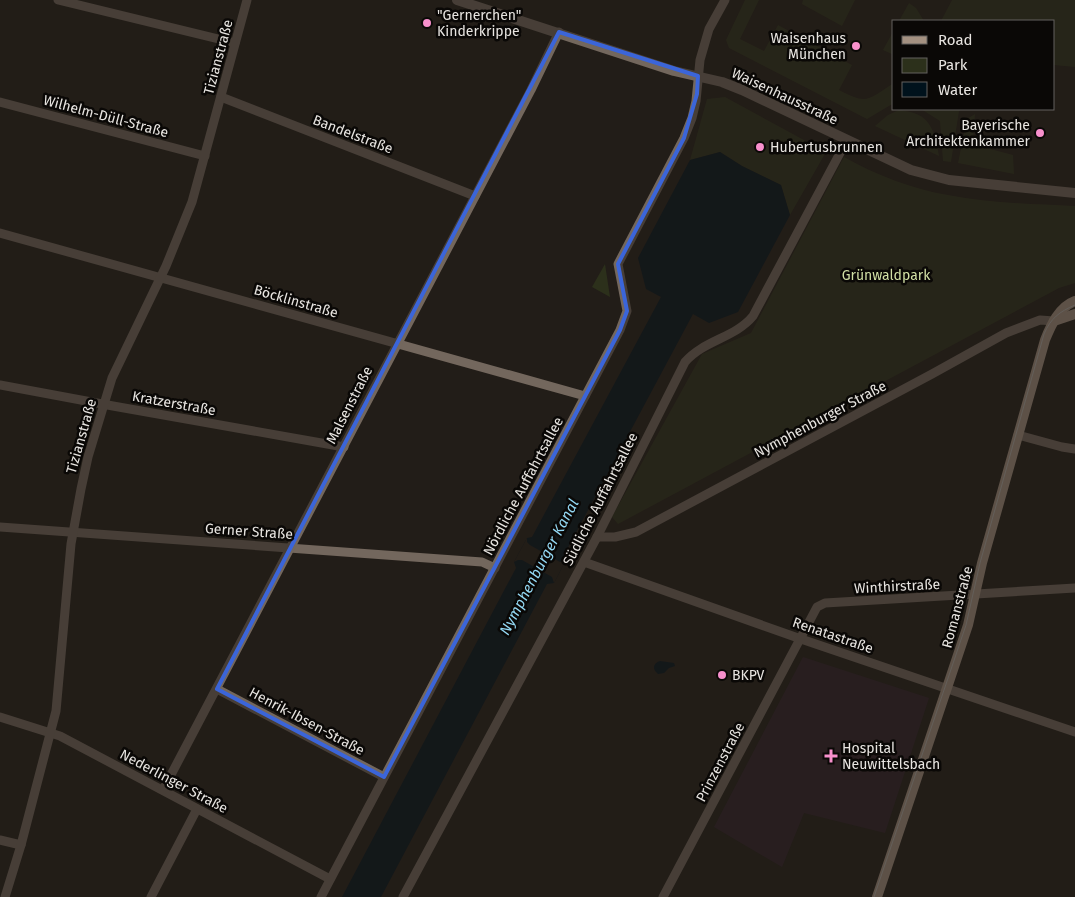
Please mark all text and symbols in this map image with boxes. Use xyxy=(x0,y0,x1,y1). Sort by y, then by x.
place label: "Gernerchen" Kinderkrippe xyxy=(437,7,521,40)
marker: "Gernerchen" Kinderkrippe xyxy=(421,17,433,29)
street label: Tizianstraße xyxy=(200,18,237,97)
legend xyxy=(892,20,1055,110)
place label: Waisenhaus München xyxy=(770,30,846,63)
text: Road xyxy=(938,31,973,49)
marker: Waisenhaus München xyxy=(850,40,862,52)
text: Park xyxy=(938,56,968,74)
street label: Waisenhausstraße xyxy=(729,64,841,129)
text: Water xyxy=(938,81,977,99)
street label: Wilhelm-Düll-Straße xyxy=(42,92,170,141)
street label: Bandelstraße xyxy=(310,111,395,158)
place label: Bayerische Architektenkammer xyxy=(906,117,1031,150)
marker: Bayerische Architektenkammer xyxy=(1034,127,1046,139)
place label: Hubertusbrunnen xyxy=(770,139,883,156)
marker: Hubertusbrunnen xyxy=(754,141,766,153)
park label: Grünwaldpark xyxy=(842,267,931,284)
street label: Böcklinstraße xyxy=(252,281,340,322)
street label: Malsenstraße xyxy=(323,364,376,447)
street label: Nymphenburger Straße xyxy=(751,377,889,462)
street label: Kratzerstraße xyxy=(131,388,217,419)
street label: Tizianstraße xyxy=(63,397,100,476)
street label: Nördliche Auffahrtsallee xyxy=(480,414,567,558)
street label: Südliche Auffahrtsallee xyxy=(559,430,641,569)
water label: Nymphenburger Kanal xyxy=(496,496,582,638)
street label: Gerner Straße xyxy=(204,520,293,543)
street label: Romanstraße xyxy=(938,564,977,650)
street label: Winthirstraße xyxy=(854,576,940,597)
street label: Renatastraße xyxy=(790,614,875,657)
place label: BKPV xyxy=(732,667,765,684)
marker: BKPV xyxy=(716,669,728,681)
street label: Henrik-Ibsen-Straße xyxy=(246,684,367,759)
street label: Prinzenstraße xyxy=(692,720,748,805)
place label: Hospital Neuwittelsbach xyxy=(842,740,940,773)
street label: Nederlinger Straße xyxy=(117,746,231,817)
marker: Hospital Neuwittelsbach xyxy=(824,749,838,763)

